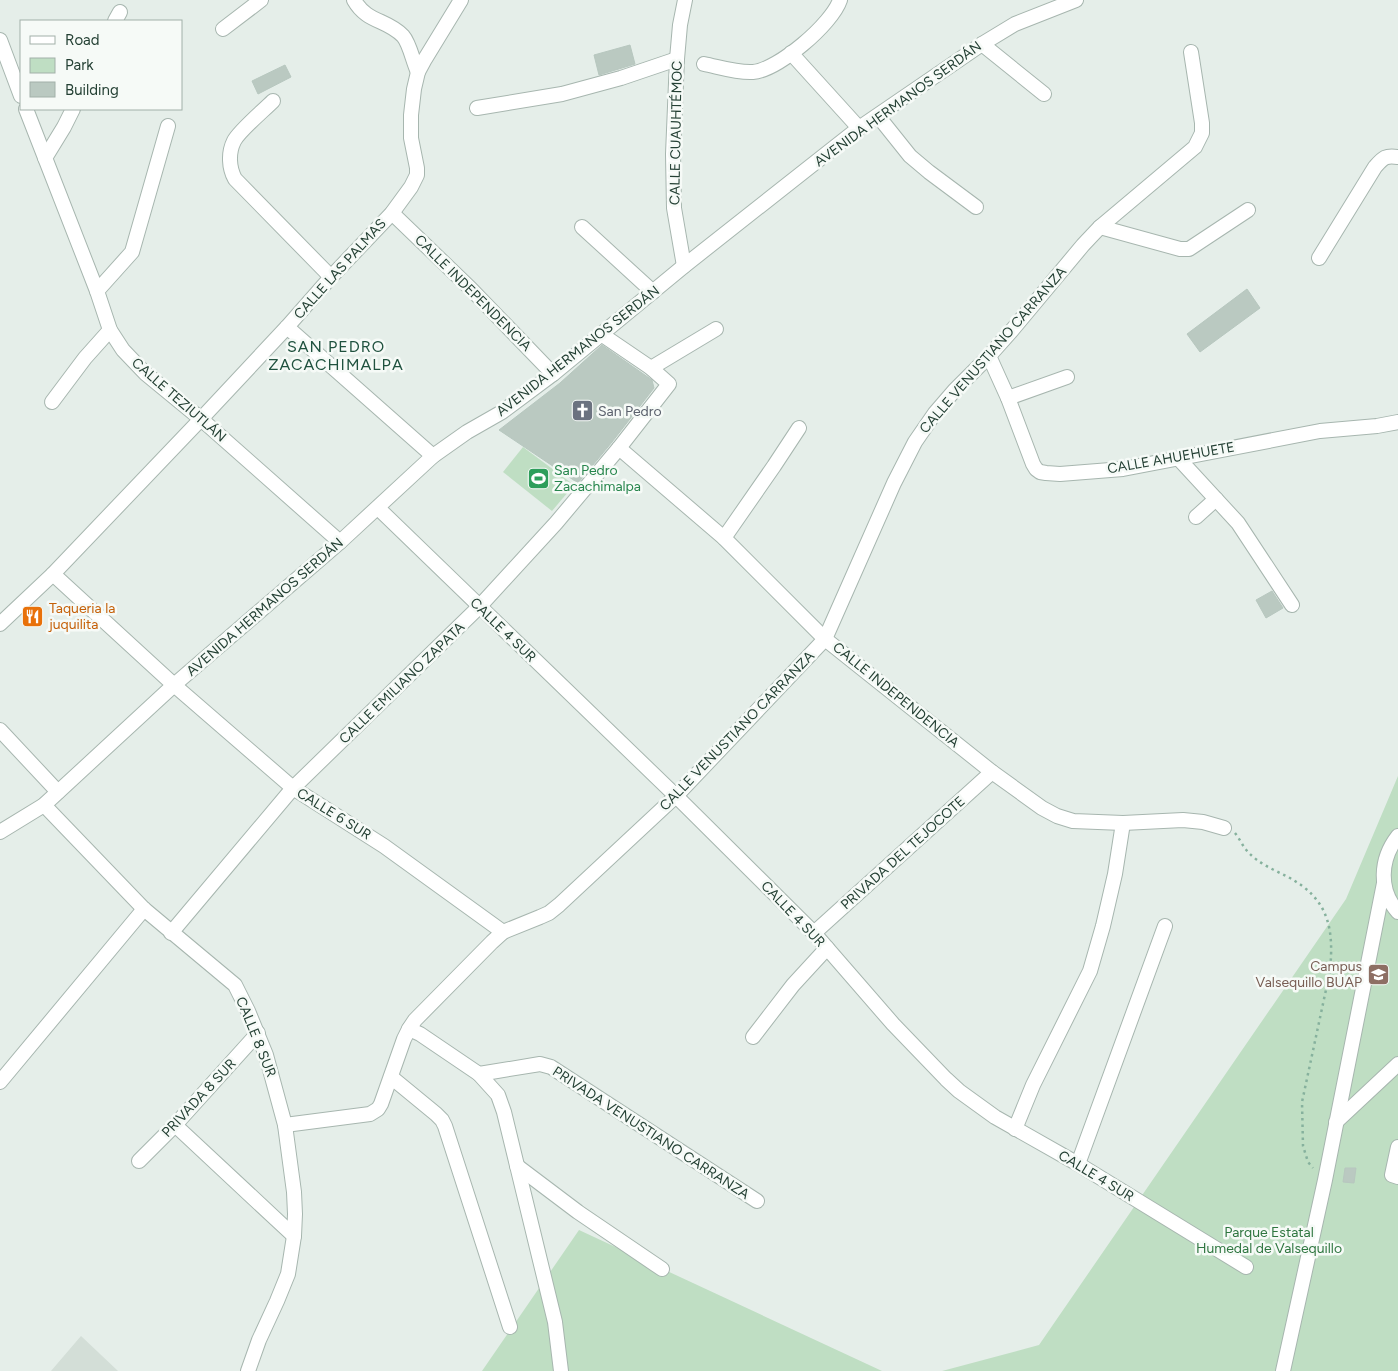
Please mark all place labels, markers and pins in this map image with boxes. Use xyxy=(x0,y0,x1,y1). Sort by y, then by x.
church icon: San Pedro xyxy=(570,399,594,423)
place label: San Pedro xyxy=(598,403,662,420)
place label: San Pedro Zacachimalpa xyxy=(554,462,641,495)
sports icon: San Pedro Zacachimalpa xyxy=(526,466,550,490)
place label: Taqueria la juquilita xyxy=(48,600,115,633)
restaurant icon: Taqueria la juquilita xyxy=(21,604,45,628)
place label: Campus Valsequillo BUAP xyxy=(1256,958,1362,991)
school or university icon: Campus Valsequillo BUAP xyxy=(1366,962,1390,986)

